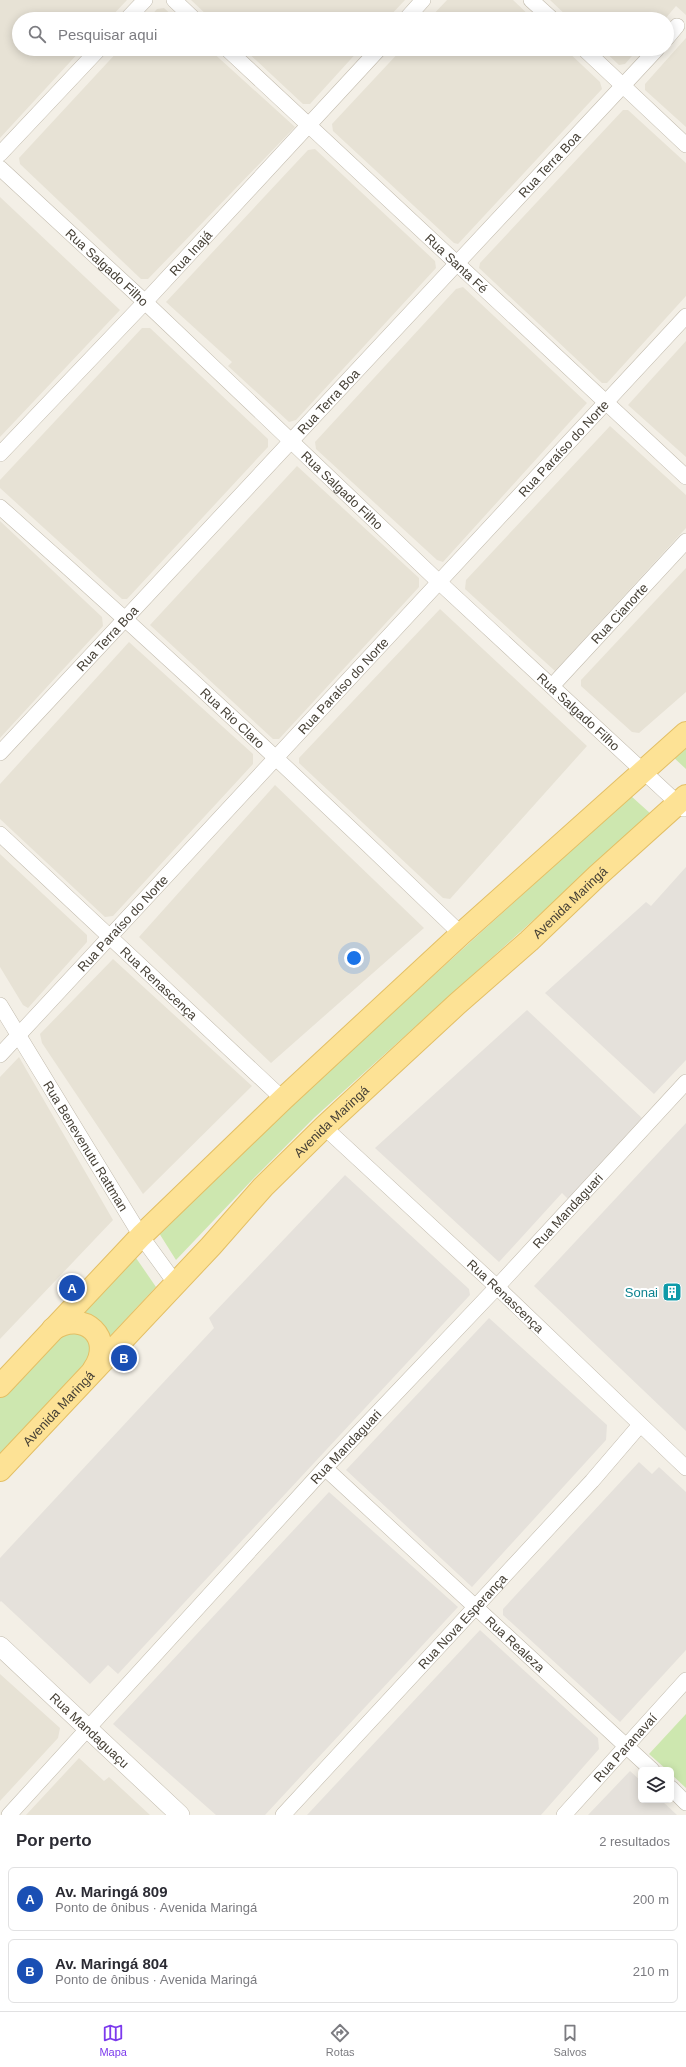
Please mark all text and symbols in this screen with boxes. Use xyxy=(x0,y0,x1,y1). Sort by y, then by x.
search box xyxy=(12,12,674,56)
icon: search xyxy=(26,23,48,45)
text: Pesquisar aqui xyxy=(58,26,157,43)
street label: Rua Terra Boa xyxy=(515,128,584,200)
street label: Rua Salgado Filho xyxy=(63,225,152,309)
street label: Rua Inajá xyxy=(166,227,215,278)
street label: Rua Santa Fé xyxy=(422,230,491,296)
street label: Rua Terra Boa xyxy=(294,365,363,437)
street label: Rua Paraíso do Norte xyxy=(515,397,612,499)
street label: Rua Salgado Filho xyxy=(298,448,386,532)
street label: Rua Cianorte xyxy=(588,580,651,647)
street label: Rua Terra Boa xyxy=(73,602,142,674)
street label: Rua Paraíso do Norte xyxy=(295,634,391,737)
street label: Rua Salgado Filho xyxy=(534,670,623,753)
street label: Rua Rio Claro xyxy=(198,685,268,751)
street label: Avenida Maringá xyxy=(529,863,611,941)
street label: Rua Paraíso do Norte xyxy=(74,872,171,974)
street label: Rua Renascença xyxy=(118,943,201,1023)
your location xyxy=(344,948,364,968)
street label: Rua Benevenutu Rattman xyxy=(41,1078,131,1214)
street label: Avenida Maringá xyxy=(290,1082,372,1160)
street label: Rua Mandaguari xyxy=(529,1170,606,1251)
street label: Rua Renascença xyxy=(464,1256,548,1336)
pin: A xyxy=(59,1273,85,1303)
building icon: Sonai xyxy=(661,1281,683,1303)
place label: Sonai xyxy=(625,1285,658,1300)
pin: B xyxy=(111,1343,137,1373)
street label: Avenida Maringá xyxy=(19,1367,98,1449)
street label: Rua Mandaguari xyxy=(307,1406,384,1487)
street label: Rua Nova Esperança xyxy=(415,1570,510,1672)
street label: Rua Realeza xyxy=(483,1613,549,1675)
street label: Rua Mandaguaçu xyxy=(47,1690,132,1771)
street label: Rua Paranavaí xyxy=(590,1710,660,1785)
map controls xyxy=(638,1767,674,1803)
button: layers xyxy=(638,1767,674,1803)
text: Por perto xyxy=(16,1831,92,1850)
text: 2 resultados xyxy=(599,1834,670,1849)
text: Av. Maringá 809 xyxy=(55,1883,168,1900)
text: A xyxy=(25,1892,35,1907)
text: 200 m xyxy=(633,1892,669,1907)
text: Ponto de ônibus · Avenida Maringá xyxy=(55,1900,257,1915)
text: Av. Maringá 804 xyxy=(55,1955,168,1972)
text: B xyxy=(25,1964,35,1979)
text: 210 m xyxy=(633,1964,669,1979)
text: Ponto de ônibus · Avenida Maringá xyxy=(55,1972,257,1987)
tab: Mapa xyxy=(99,2022,127,2058)
tab: Rotas xyxy=(326,2022,355,2058)
tab: Salvos xyxy=(554,2022,587,2058)

